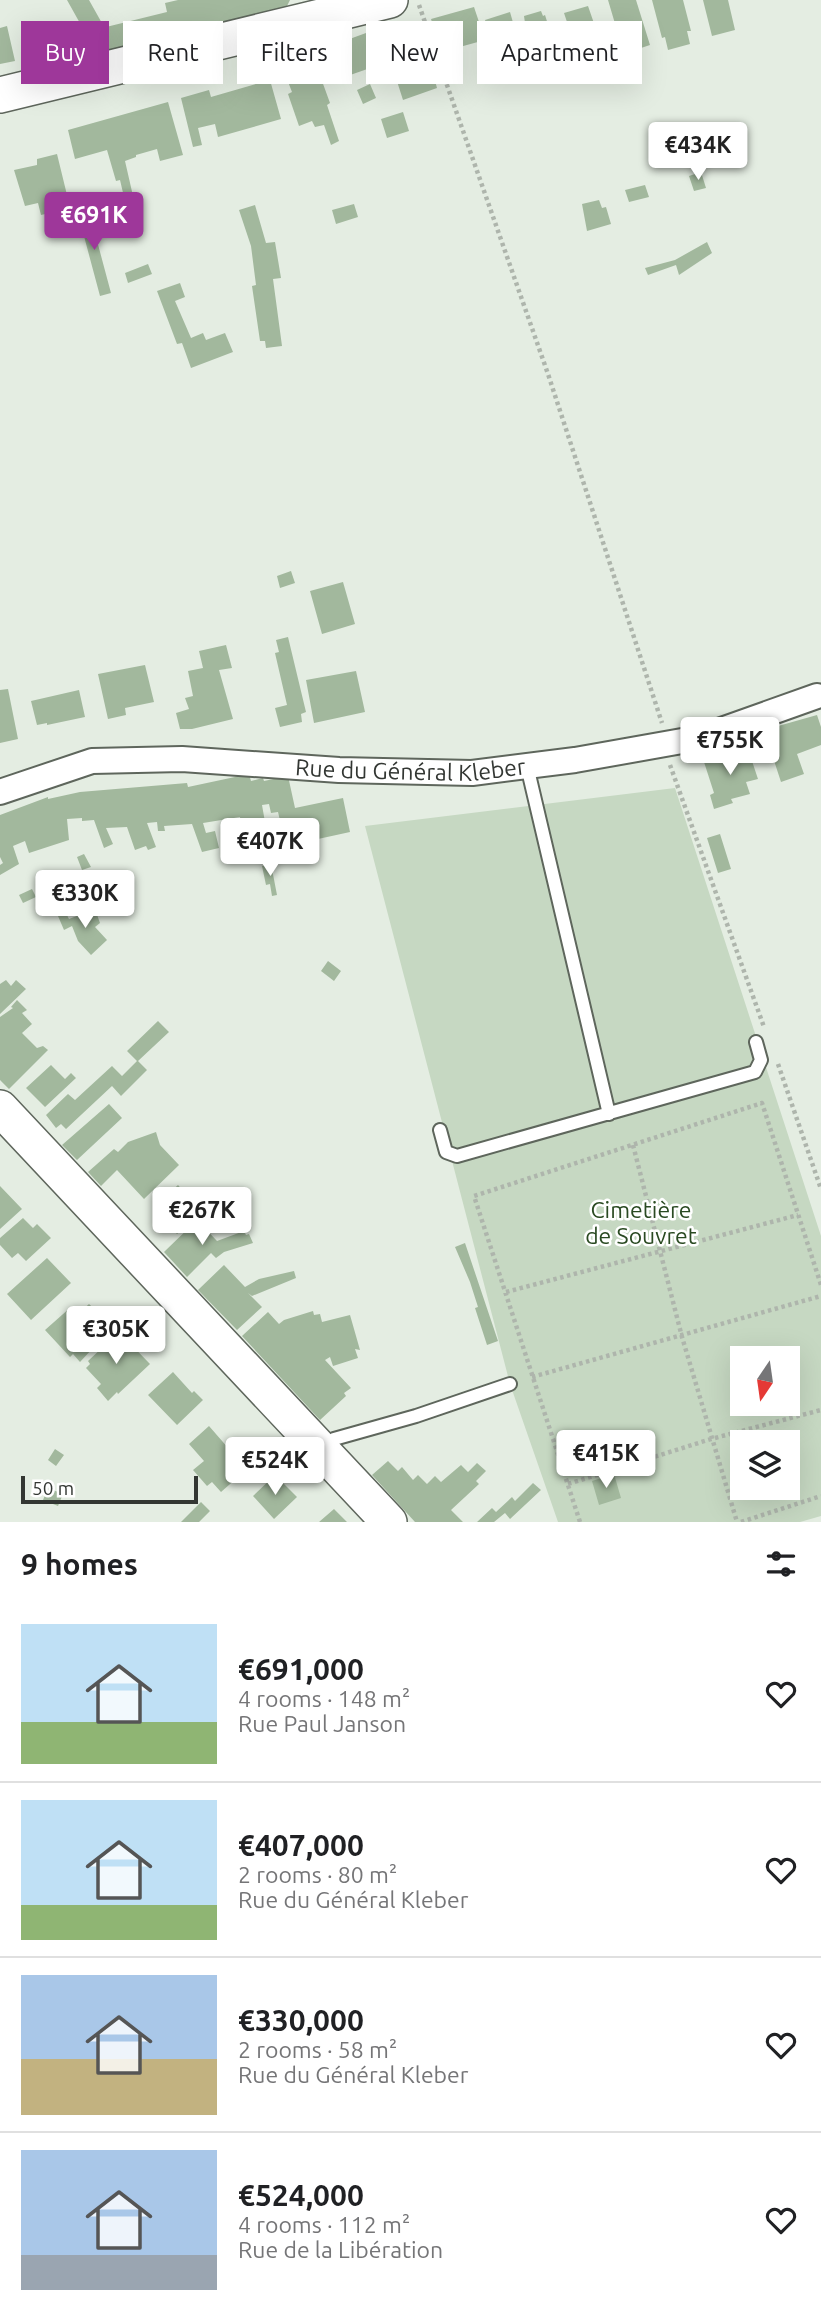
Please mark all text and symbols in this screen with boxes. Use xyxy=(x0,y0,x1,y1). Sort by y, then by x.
chip: Buy xyxy=(21,21,109,84)
chip: Rent xyxy=(123,21,223,84)
chip: Filters xyxy=(237,21,352,84)
chip: New xyxy=(366,21,463,84)
chip: Apartment xyxy=(477,21,642,84)
pin: €434K xyxy=(649,122,747,182)
text: €434K xyxy=(664,132,732,157)
pin: €691K xyxy=(45,192,143,252)
text: €691K xyxy=(60,202,128,227)
pin: €755K xyxy=(681,718,779,777)
text: €755K xyxy=(696,727,764,752)
street label: Rue du Général Kleber xyxy=(294,753,527,785)
pin: €407K xyxy=(221,818,319,878)
text: €407K xyxy=(236,828,304,853)
pin: €330K xyxy=(36,870,134,930)
text: €330K xyxy=(51,880,119,905)
pin: €267K xyxy=(153,1188,251,1247)
text: €267K xyxy=(168,1197,236,1222)
park label: Cimetière de Souvret xyxy=(585,1197,697,1248)
pin: €305K xyxy=(67,1306,165,1366)
text: €305K xyxy=(82,1316,150,1341)
north arrow xyxy=(730,1346,800,1416)
map controls xyxy=(730,1346,800,1500)
pin: €415K xyxy=(557,1430,655,1490)
button: layers xyxy=(730,1430,800,1500)
pin: €524K xyxy=(226,1438,324,1497)
text: €415K xyxy=(572,1440,640,1465)
text: €524K xyxy=(241,1447,309,1472)
scale bar xyxy=(21,1473,198,1505)
text: 50 m xyxy=(32,1477,74,1499)
icon: filters xyxy=(762,1545,800,1583)
text: 9 homes xyxy=(21,1547,138,1581)
icon: home xyxy=(77,1652,161,1736)
text: €691,000 xyxy=(238,1652,364,1686)
icon: heart xyxy=(762,1675,800,1713)
text: 4 rooms · 148 m² xyxy=(238,1686,410,1711)
text: Rue Paul Janson xyxy=(238,1711,406,1736)
icon: home xyxy=(77,1828,161,1912)
text: €407,000 xyxy=(238,1828,364,1862)
icon: heart xyxy=(762,1851,800,1889)
text: 2 rooms · 80 m² xyxy=(238,1862,397,1887)
text: Rue du Général Kleber xyxy=(238,1887,468,1912)
icon: home xyxy=(77,2003,161,2087)
text: €330,000 xyxy=(238,2003,364,2037)
icon: heart xyxy=(762,2026,800,2064)
text: 2 rooms · 58 m² xyxy=(238,2037,397,2062)
text: Rue du Général Kleber xyxy=(238,2062,468,2087)
icon: home xyxy=(77,2178,161,2262)
text: €524,000 xyxy=(238,2178,364,2212)
icon: heart xyxy=(762,2201,800,2239)
text: 4 rooms · 112 m² xyxy=(238,2212,410,2237)
text: Rue de la Libération xyxy=(238,2237,443,2262)

